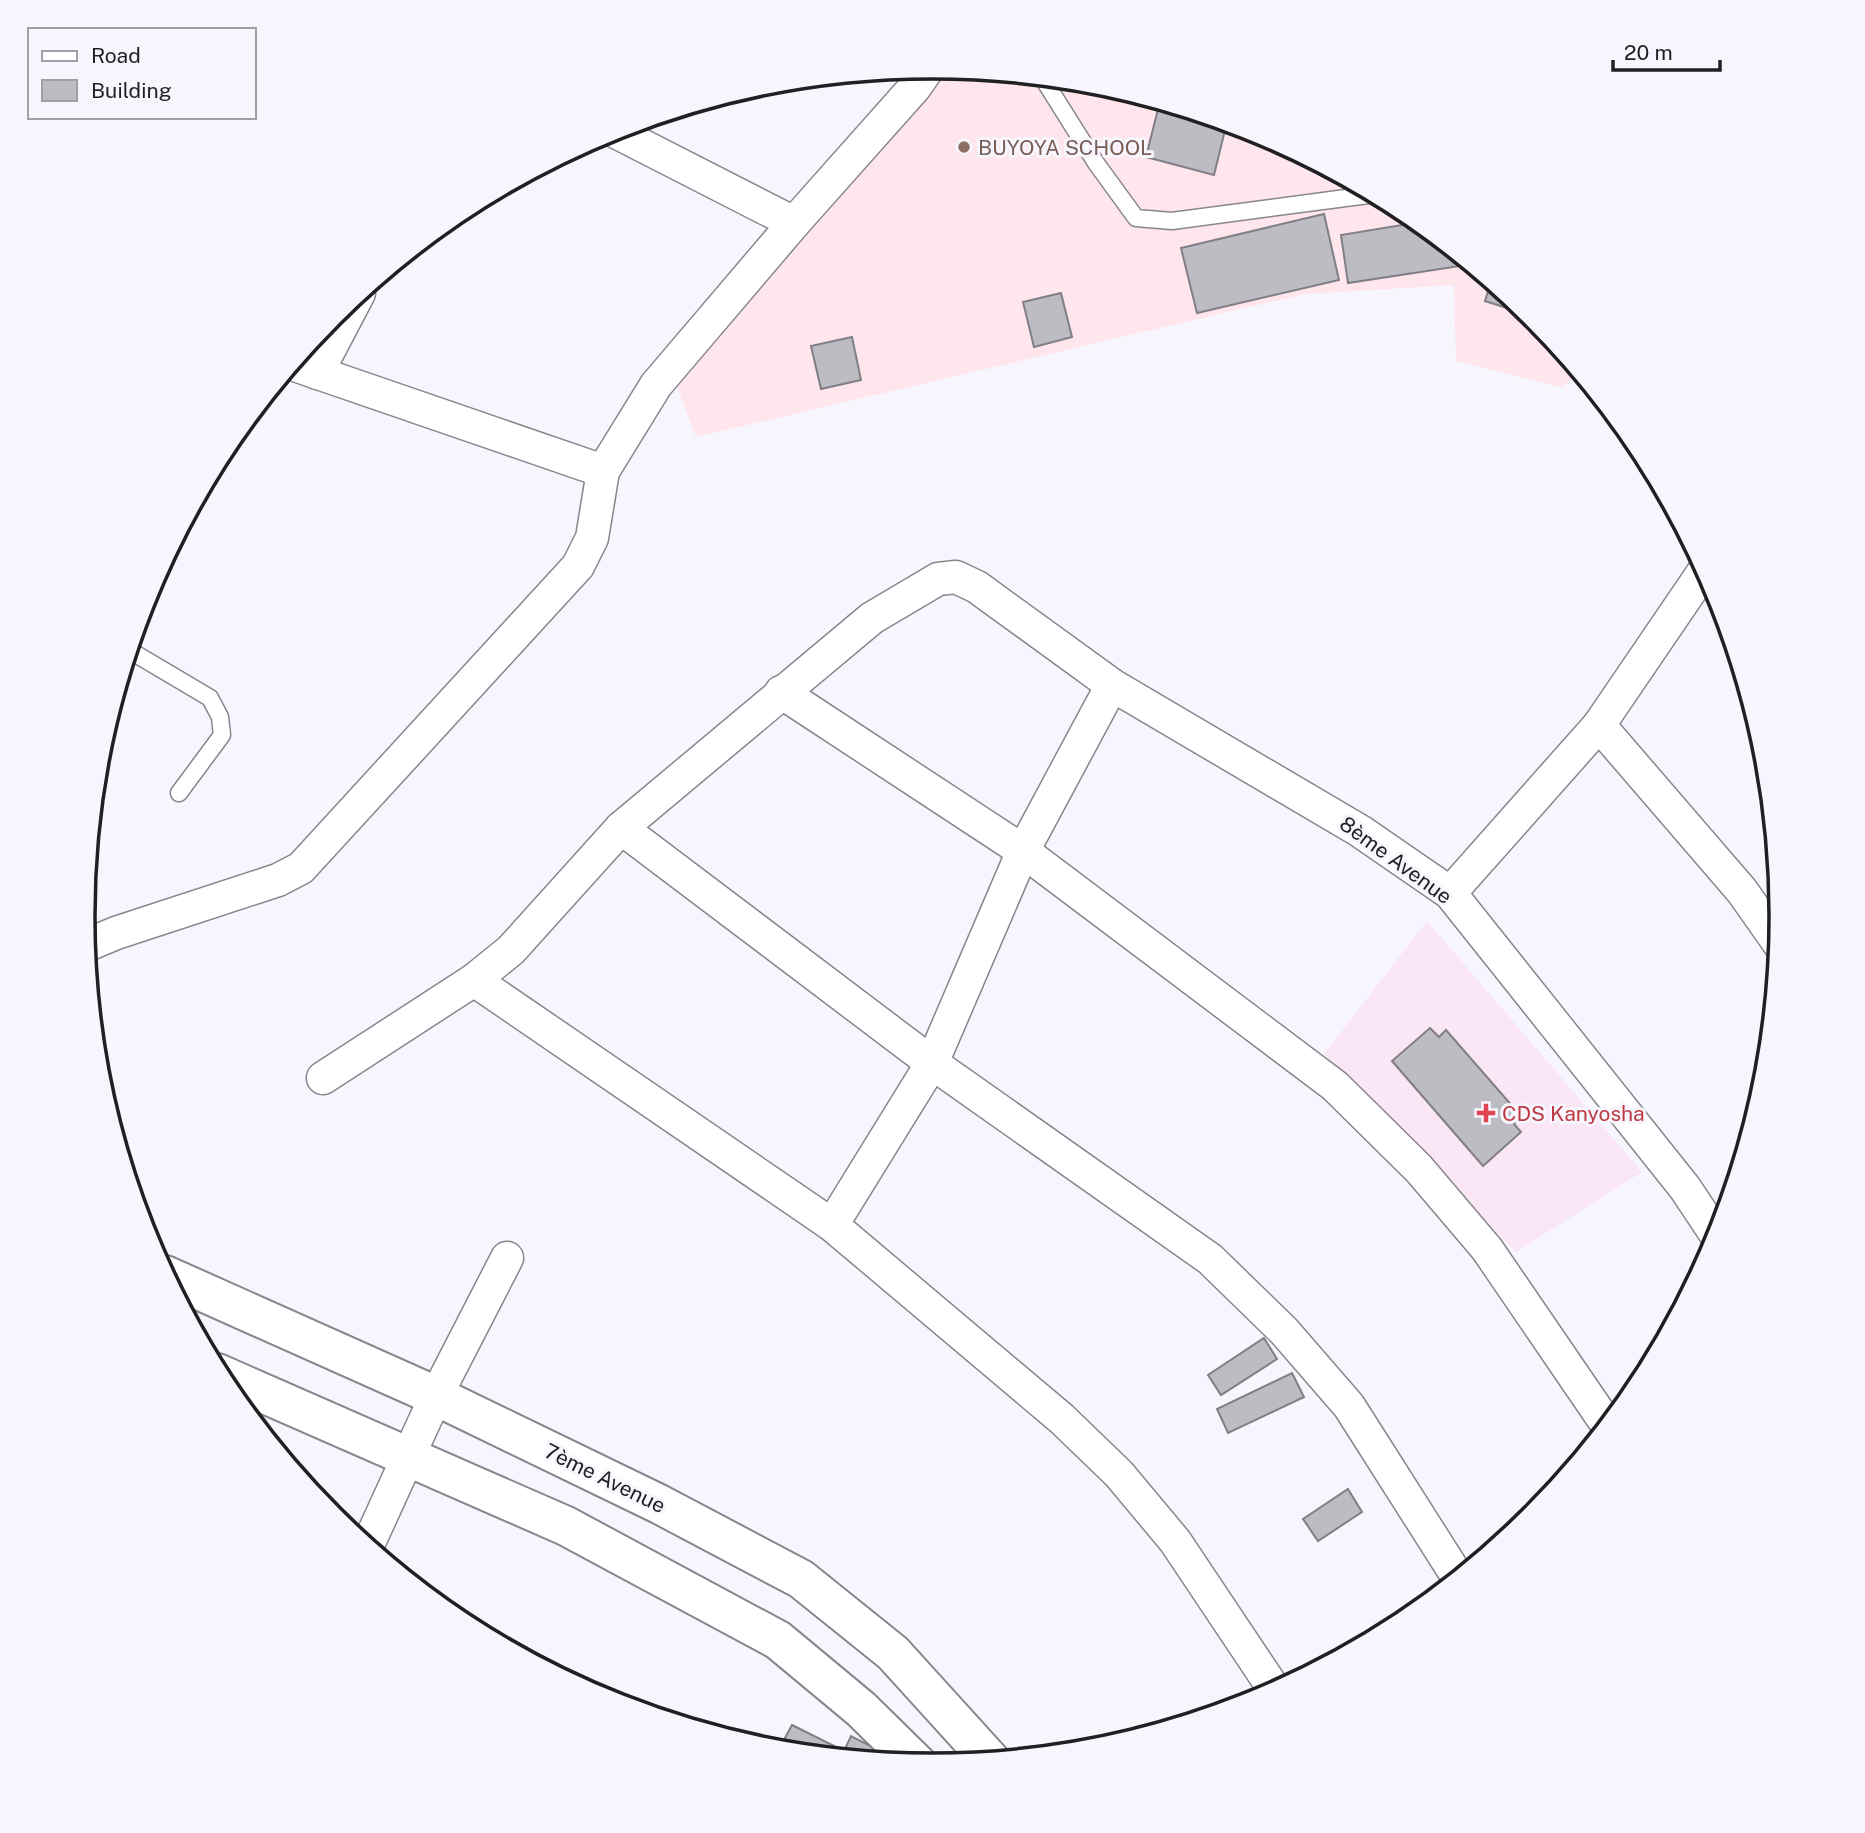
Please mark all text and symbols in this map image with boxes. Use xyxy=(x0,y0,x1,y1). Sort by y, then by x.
legend xyxy=(28,28,256,119)
scale bar xyxy=(1613,28,1720,72)
text: 20 m xyxy=(1624,40,1673,65)
text: Road xyxy=(91,43,141,68)
text: Building xyxy=(91,78,172,103)
place label: BUYOYA SCHOOL xyxy=(978,135,1152,160)
marker: BUYOYA SCHOOL xyxy=(956,139,972,155)
street label: 8ème Avenue xyxy=(1335,811,1457,909)
place label: CDS Kanyosha xyxy=(1502,1101,1645,1126)
marker: CDS Kanyosha xyxy=(1476,1103,1496,1123)
street label: 7ème Avenue xyxy=(540,1438,670,1518)

